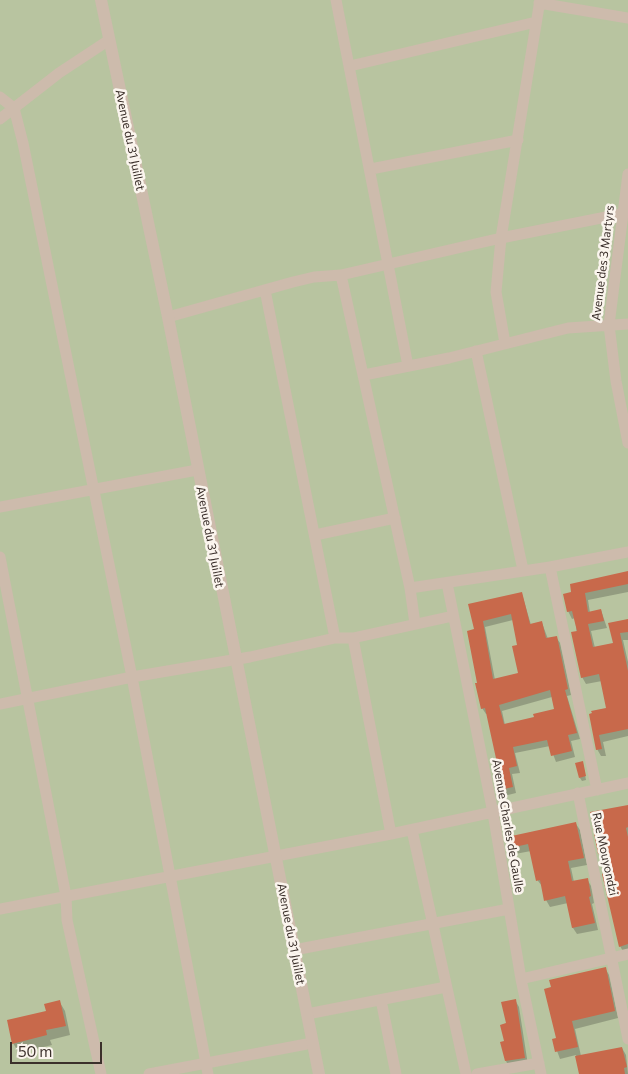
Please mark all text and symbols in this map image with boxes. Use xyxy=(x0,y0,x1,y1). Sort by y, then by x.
street label: Avenue du 31 Juillet xyxy=(112,88,148,192)
street label: Avenue des 3 Martyrs xyxy=(589,205,617,321)
street label: Avenue du 31 Juillet xyxy=(193,485,227,589)
street label: Avenue Charles de Gaulle xyxy=(489,758,527,894)
street label: Rue Mouyondzi xyxy=(589,811,621,897)
street label: Avenue du 31 Juillet xyxy=(274,882,308,986)
scale bar xyxy=(12,1032,105,1064)
text: 50 m xyxy=(18,1042,52,1060)

